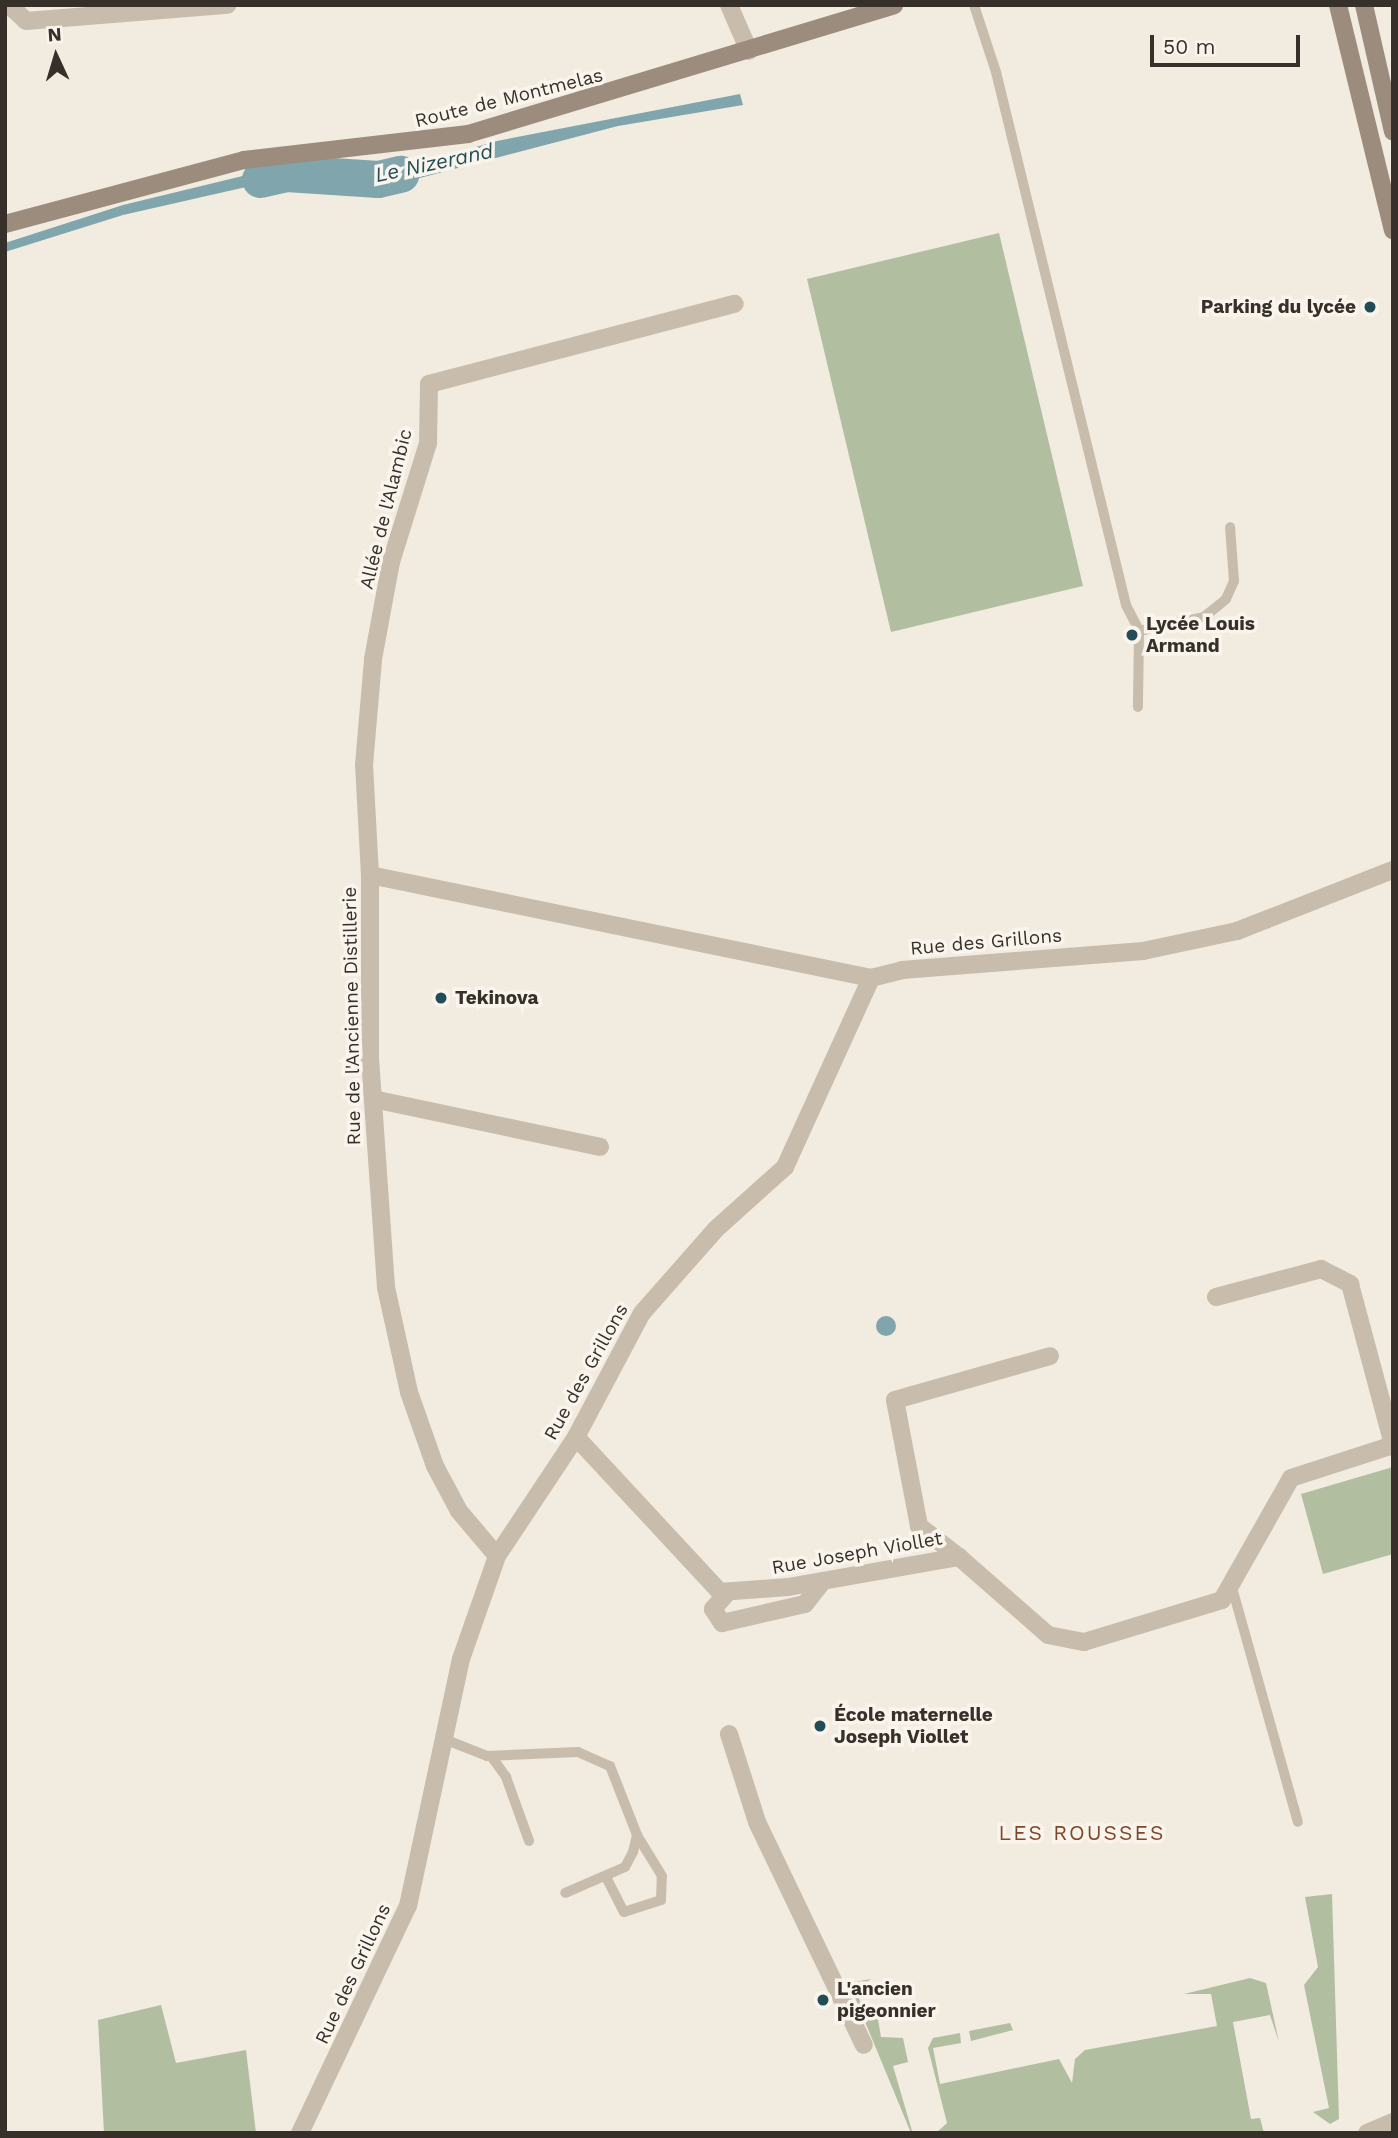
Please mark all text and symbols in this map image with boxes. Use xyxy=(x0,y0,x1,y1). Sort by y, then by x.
north arrow xyxy=(21,21,91,91)
scale bar xyxy=(1153,21,1304,65)
text: N xyxy=(47,23,62,47)
text: 50 m xyxy=(1163,34,1215,59)
street label: Route de Montmelas xyxy=(413,64,605,132)
water label: Le Nizerand xyxy=(373,138,495,188)
place label: Parking du lycée xyxy=(1201,296,1356,318)
marker: Parking du lycée xyxy=(1362,299,1378,315)
street label: Allée de l'Alambic xyxy=(355,426,417,592)
place label: Lycée Louis Armand xyxy=(1146,613,1255,657)
marker: Lycée Louis Armand xyxy=(1124,627,1140,643)
street label: Rue de l'Ancienne Distillerie xyxy=(338,886,366,1146)
street label: Rue des Grillons xyxy=(909,924,1063,960)
place label: Tekinova xyxy=(455,987,538,1009)
marker: Tekinova xyxy=(433,990,449,1006)
street label: Rue des Grillons xyxy=(539,1300,633,1444)
street label: Rue Joseph Viollet xyxy=(769,1527,945,1579)
place label: École maternelle Joseph Viollet xyxy=(834,1704,993,1748)
marker: École maternelle Joseph Viollet xyxy=(812,1718,828,1734)
district label: LES ROUSSES xyxy=(1000,1820,1164,1846)
street label: Rue des Grillons xyxy=(310,1900,396,2048)
place label: L'ancien pigeonnier xyxy=(837,1978,936,2022)
marker: L'ancien pigeonnier xyxy=(815,1992,831,2008)

